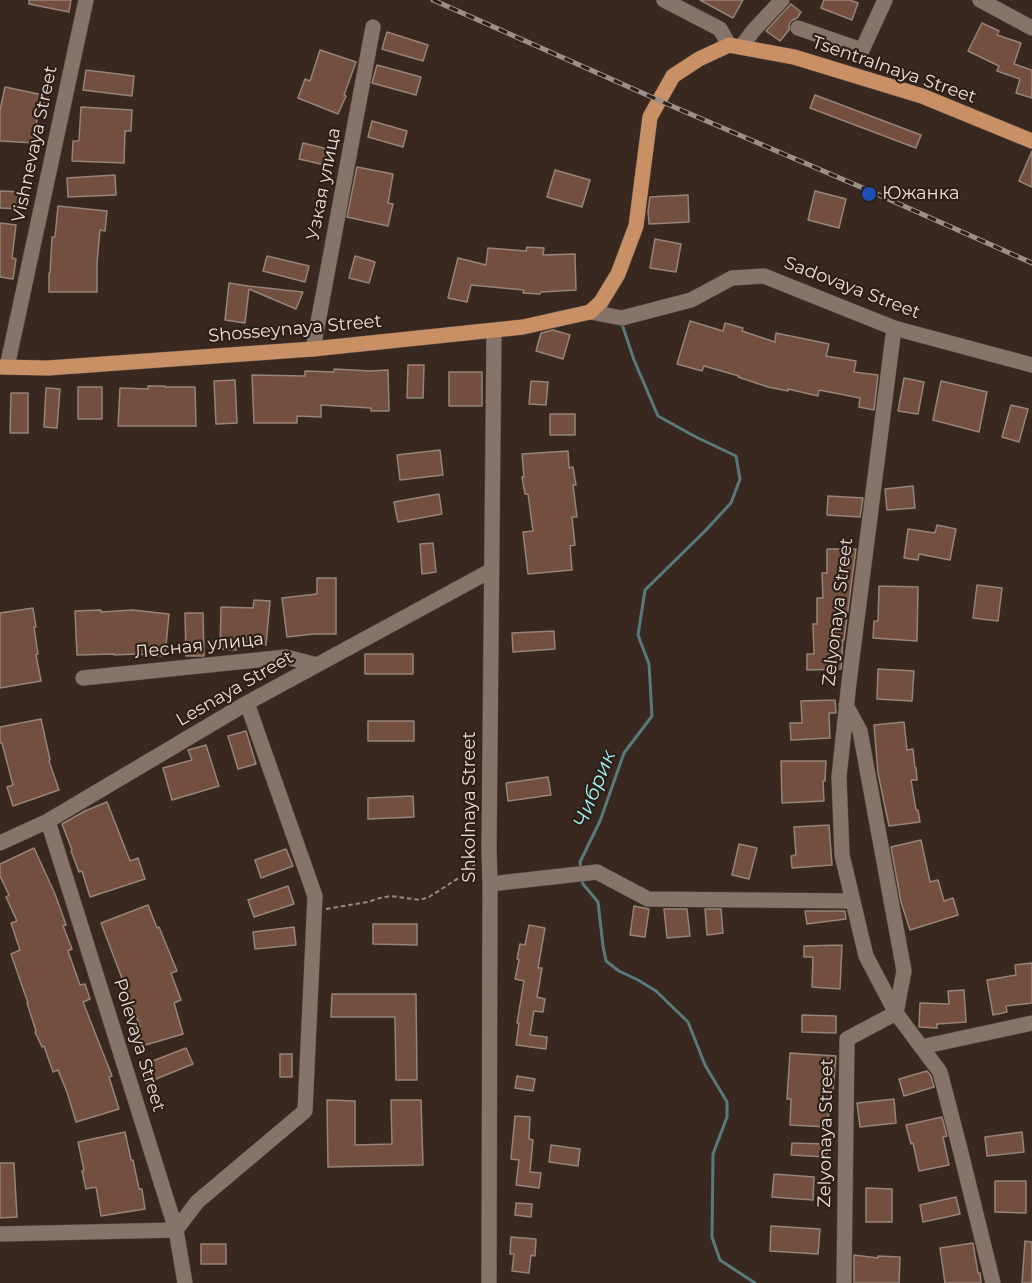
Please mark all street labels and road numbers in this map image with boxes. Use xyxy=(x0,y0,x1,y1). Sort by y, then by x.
street label: Tsentralnaya Street xyxy=(809,32,979,108)
street label: Vishnevaya Street xyxy=(8,64,62,224)
street label: Узкая улица xyxy=(302,126,346,242)
street label: Sadovaya Street xyxy=(781,252,923,324)
street label: Shosseynaya Street xyxy=(207,311,383,347)
street label: Zelyonaya Street xyxy=(818,537,858,687)
street label: Лесная улица xyxy=(133,628,265,664)
street label: Lesnaya Street xyxy=(173,647,297,731)
street label: Shkolnaya Street xyxy=(459,731,481,883)
street label: Polevaya Street xyxy=(108,976,170,1114)
street label: Zelyonaya Street xyxy=(814,1058,838,1208)

